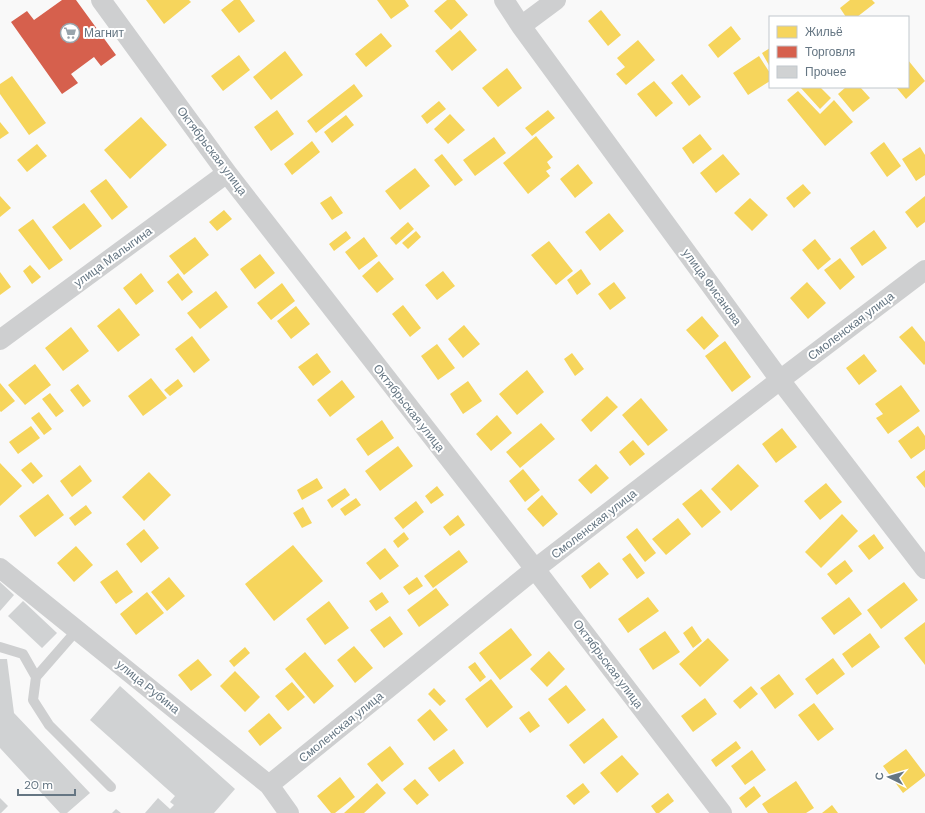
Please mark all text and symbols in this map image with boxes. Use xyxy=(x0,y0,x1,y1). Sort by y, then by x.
legend xyxy=(769,16,909,88)
supermarket icon: Магнит xyxy=(59,22,81,44)
text: Жильё xyxy=(805,24,843,40)
place label: Магнит xyxy=(84,25,125,41)
text: Торговля xyxy=(805,44,855,60)
text: Прочее xyxy=(805,64,847,80)
street label: Октябрьская улица xyxy=(173,103,251,199)
street label: улица Малыгина xyxy=(71,223,156,291)
street label: улица Фисанова xyxy=(679,246,745,329)
street label: Смоленская улица xyxy=(804,288,898,364)
street label: Октябрьская улица xyxy=(370,361,449,455)
street label: Смоленская улица xyxy=(548,485,640,562)
street label: Октябрьская улица xyxy=(569,616,647,712)
street label: улица Рубина xyxy=(113,656,183,718)
street label: Смоленская улица xyxy=(295,688,387,766)
north arrow xyxy=(869,757,909,797)
scale bar xyxy=(18,771,75,797)
text: С xyxy=(872,772,886,781)
text: 20 m xyxy=(24,777,53,793)

